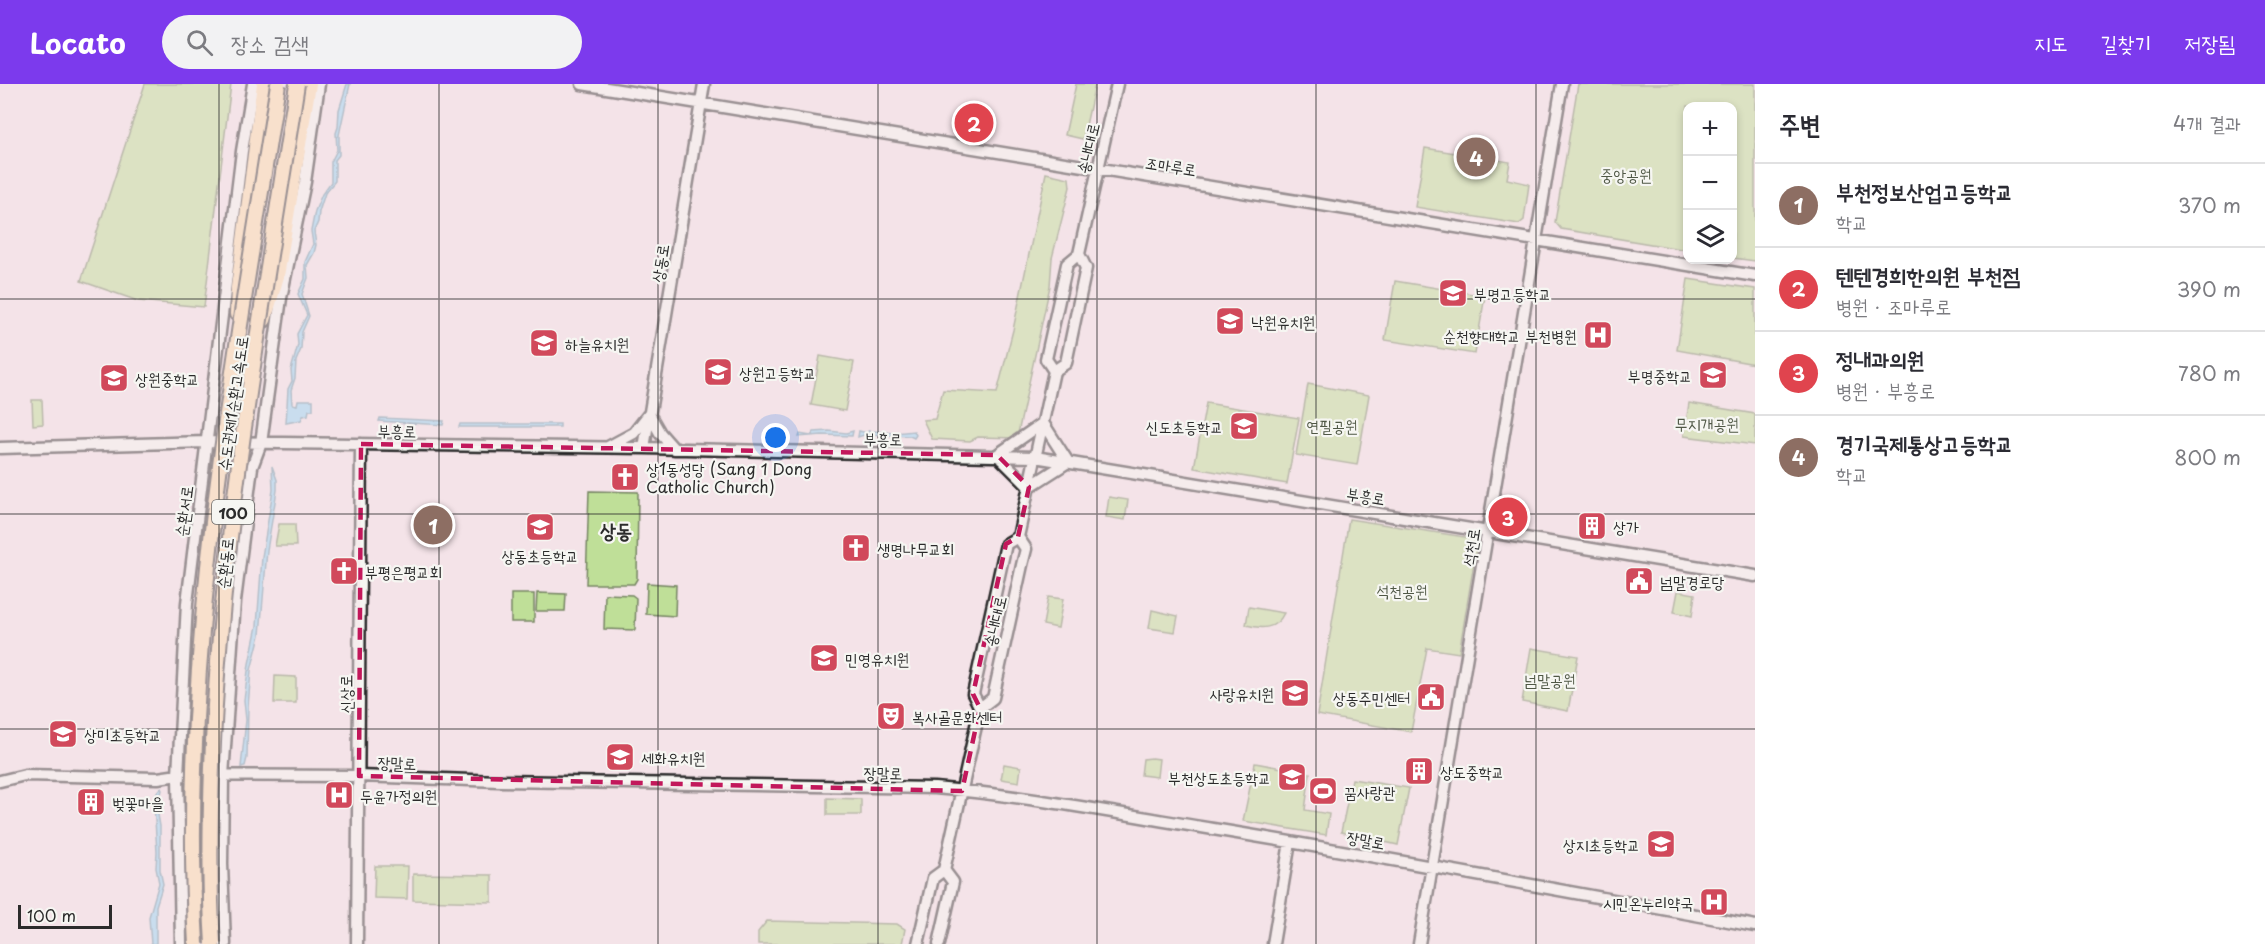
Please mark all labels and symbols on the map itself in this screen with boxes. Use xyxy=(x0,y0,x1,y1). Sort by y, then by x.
pin: 2 xyxy=(954,100,994,146)
street label: 송내대로 xyxy=(1070,120,1104,176)
pin: 4 xyxy=(1456,134,1496,180)
street label: 조마루로 xyxy=(1144,149,1198,181)
park label: 중앙공원 xyxy=(1600,162,1652,186)
street label: 상동로 xyxy=(644,242,674,284)
school or university icon: 부명고등학교 xyxy=(1437,277,1469,309)
place label: 부명고등학교 xyxy=(1474,281,1551,305)
school or university icon: 낙원유치원 xyxy=(1214,305,1246,337)
place label: 낙원유치원 xyxy=(1251,309,1315,333)
hospital icon: 순천향대학교 부천병원 xyxy=(1582,319,1614,351)
place label: 순천향대학교 부천병원 xyxy=(1443,323,1577,347)
school or university icon: 하늘유치원 xyxy=(528,327,560,359)
place label: 하늘유치원 xyxy=(565,331,629,355)
street label: 수도권제1순환고속도로 xyxy=(211,334,253,472)
school or university icon: 상원고등학교 xyxy=(702,356,734,388)
school or university icon: 부명중학교 xyxy=(1697,359,1729,391)
place label: 상원고등학교 xyxy=(739,360,816,384)
school or university icon: 상원중학교 xyxy=(98,362,130,394)
place label: 부명중학교 xyxy=(1628,363,1692,387)
place label: 상원중학교 xyxy=(135,366,199,390)
school or university icon: 신도초등학교 xyxy=(1228,410,1260,442)
park label: 무지개공원 xyxy=(1675,411,1739,435)
park label: 연필공원 xyxy=(1306,413,1358,437)
place label: 신도초등학교 xyxy=(1146,414,1223,438)
street label: 부흥로 xyxy=(377,418,417,442)
your location xyxy=(761,423,790,452)
street label: 부흥로 xyxy=(863,426,903,450)
place label: 상1동성당 (Sang 1 Dong Catholic Church) xyxy=(646,456,812,498)
church icon: 상1동성당 (Sang 1 Dong Catholic Church) xyxy=(609,461,641,493)
street label: 부흥로 xyxy=(1345,480,1387,510)
street label: 순환서로 xyxy=(168,484,198,538)
pin: 3 xyxy=(1488,494,1528,540)
road number: 100 xyxy=(212,500,254,524)
pin: 1 xyxy=(414,502,452,548)
building icon: 상가 xyxy=(1576,510,1608,542)
school or university icon: 상동초등학교 xyxy=(524,511,556,543)
place label: 상가 xyxy=(1613,514,1639,538)
district label: 상동 xyxy=(600,515,632,545)
street label: 석천로 xyxy=(1455,526,1485,568)
church icon: 생명나무교회 xyxy=(840,532,872,564)
street label: 순환동로 xyxy=(209,536,239,590)
place label: 생명나무교회 xyxy=(877,536,954,560)
place label: 상동초등학교 xyxy=(501,543,579,567)
church icon: 부평은평교회 xyxy=(328,555,360,587)
place label: 부평은평교회 xyxy=(365,559,442,583)
public building icon: 넘말경로당 xyxy=(1623,565,1655,597)
place label: 넘말경로당 xyxy=(1660,569,1725,593)
park label: 석천공원 xyxy=(1376,578,1428,602)
street label: 송내대로 xyxy=(977,593,1011,649)
school or university icon: 민영유치원 xyxy=(808,642,840,674)
place label: 민영유치원 xyxy=(845,646,909,670)
park label: 넘말공원 xyxy=(1524,667,1576,691)
street label: 신상로 xyxy=(333,675,357,713)
school or university icon: 사랑유치원 xyxy=(1279,677,1311,709)
place label: 사랑유치원 xyxy=(1210,681,1274,705)
public building icon: 상동주민센터 xyxy=(1415,681,1447,713)
place label: 상동주민센터 xyxy=(1333,685,1410,709)
theatre icon: 복사골문화센터 xyxy=(875,700,907,732)
place label: 복사골문화센터 xyxy=(912,704,1002,728)
school or university icon: 상미초등학교 xyxy=(47,718,79,750)
place label: 상미초등학교 xyxy=(84,722,161,746)
school or university icon: 세화유치원 xyxy=(604,741,636,773)
place label: 세화유치원 xyxy=(641,745,705,769)
street label: 장말로 xyxy=(377,749,417,775)
building icon: 상도중학교 xyxy=(1403,755,1435,787)
place label: 상도중학교 xyxy=(1440,759,1504,783)
street label: 장말로 xyxy=(863,760,903,784)
school or university icon: 부천상도초등학교 xyxy=(1276,761,1308,793)
place label: 부천상도초등학교 xyxy=(1168,765,1271,789)
sports icon: 꿈사랑관 xyxy=(1307,775,1339,807)
hospital icon: 두윤가정의원 xyxy=(323,779,355,811)
place label: 꿈사랑관 xyxy=(1344,779,1396,803)
place label: 두윤가정의원 xyxy=(360,783,437,807)
building icon: 벚꽃마을 xyxy=(75,786,107,818)
place label: 벚꽃마을 xyxy=(112,790,164,814)
street label: 장말로 xyxy=(1345,824,1387,854)
school or university icon: 상지초등학교 xyxy=(1645,828,1677,860)
place label: 상지초등학교 xyxy=(1563,832,1640,856)
hospital icon: 시민온누리약국 xyxy=(1698,886,1730,918)
place label: 시민온누리약국 xyxy=(1603,890,1693,914)
scale bar xyxy=(18,902,112,930)

